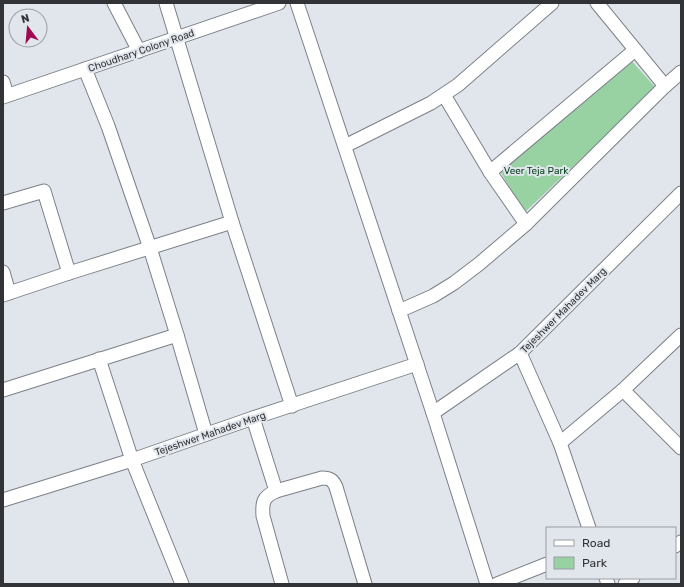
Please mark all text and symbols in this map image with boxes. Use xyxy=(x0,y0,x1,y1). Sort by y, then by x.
north arrow xyxy=(8,8,48,48)
text: N xyxy=(20,12,31,26)
street label: Choudhary Colony Road xyxy=(87,27,196,75)
park label: Veer Teja Park xyxy=(504,165,569,177)
street label: Tejeshwer Mahadev Marg xyxy=(518,265,609,356)
street label: Tejeshwer Mahadev Marg xyxy=(153,409,267,459)
legend xyxy=(546,527,676,579)
text: Road xyxy=(582,536,610,550)
text: Park xyxy=(582,556,608,570)

